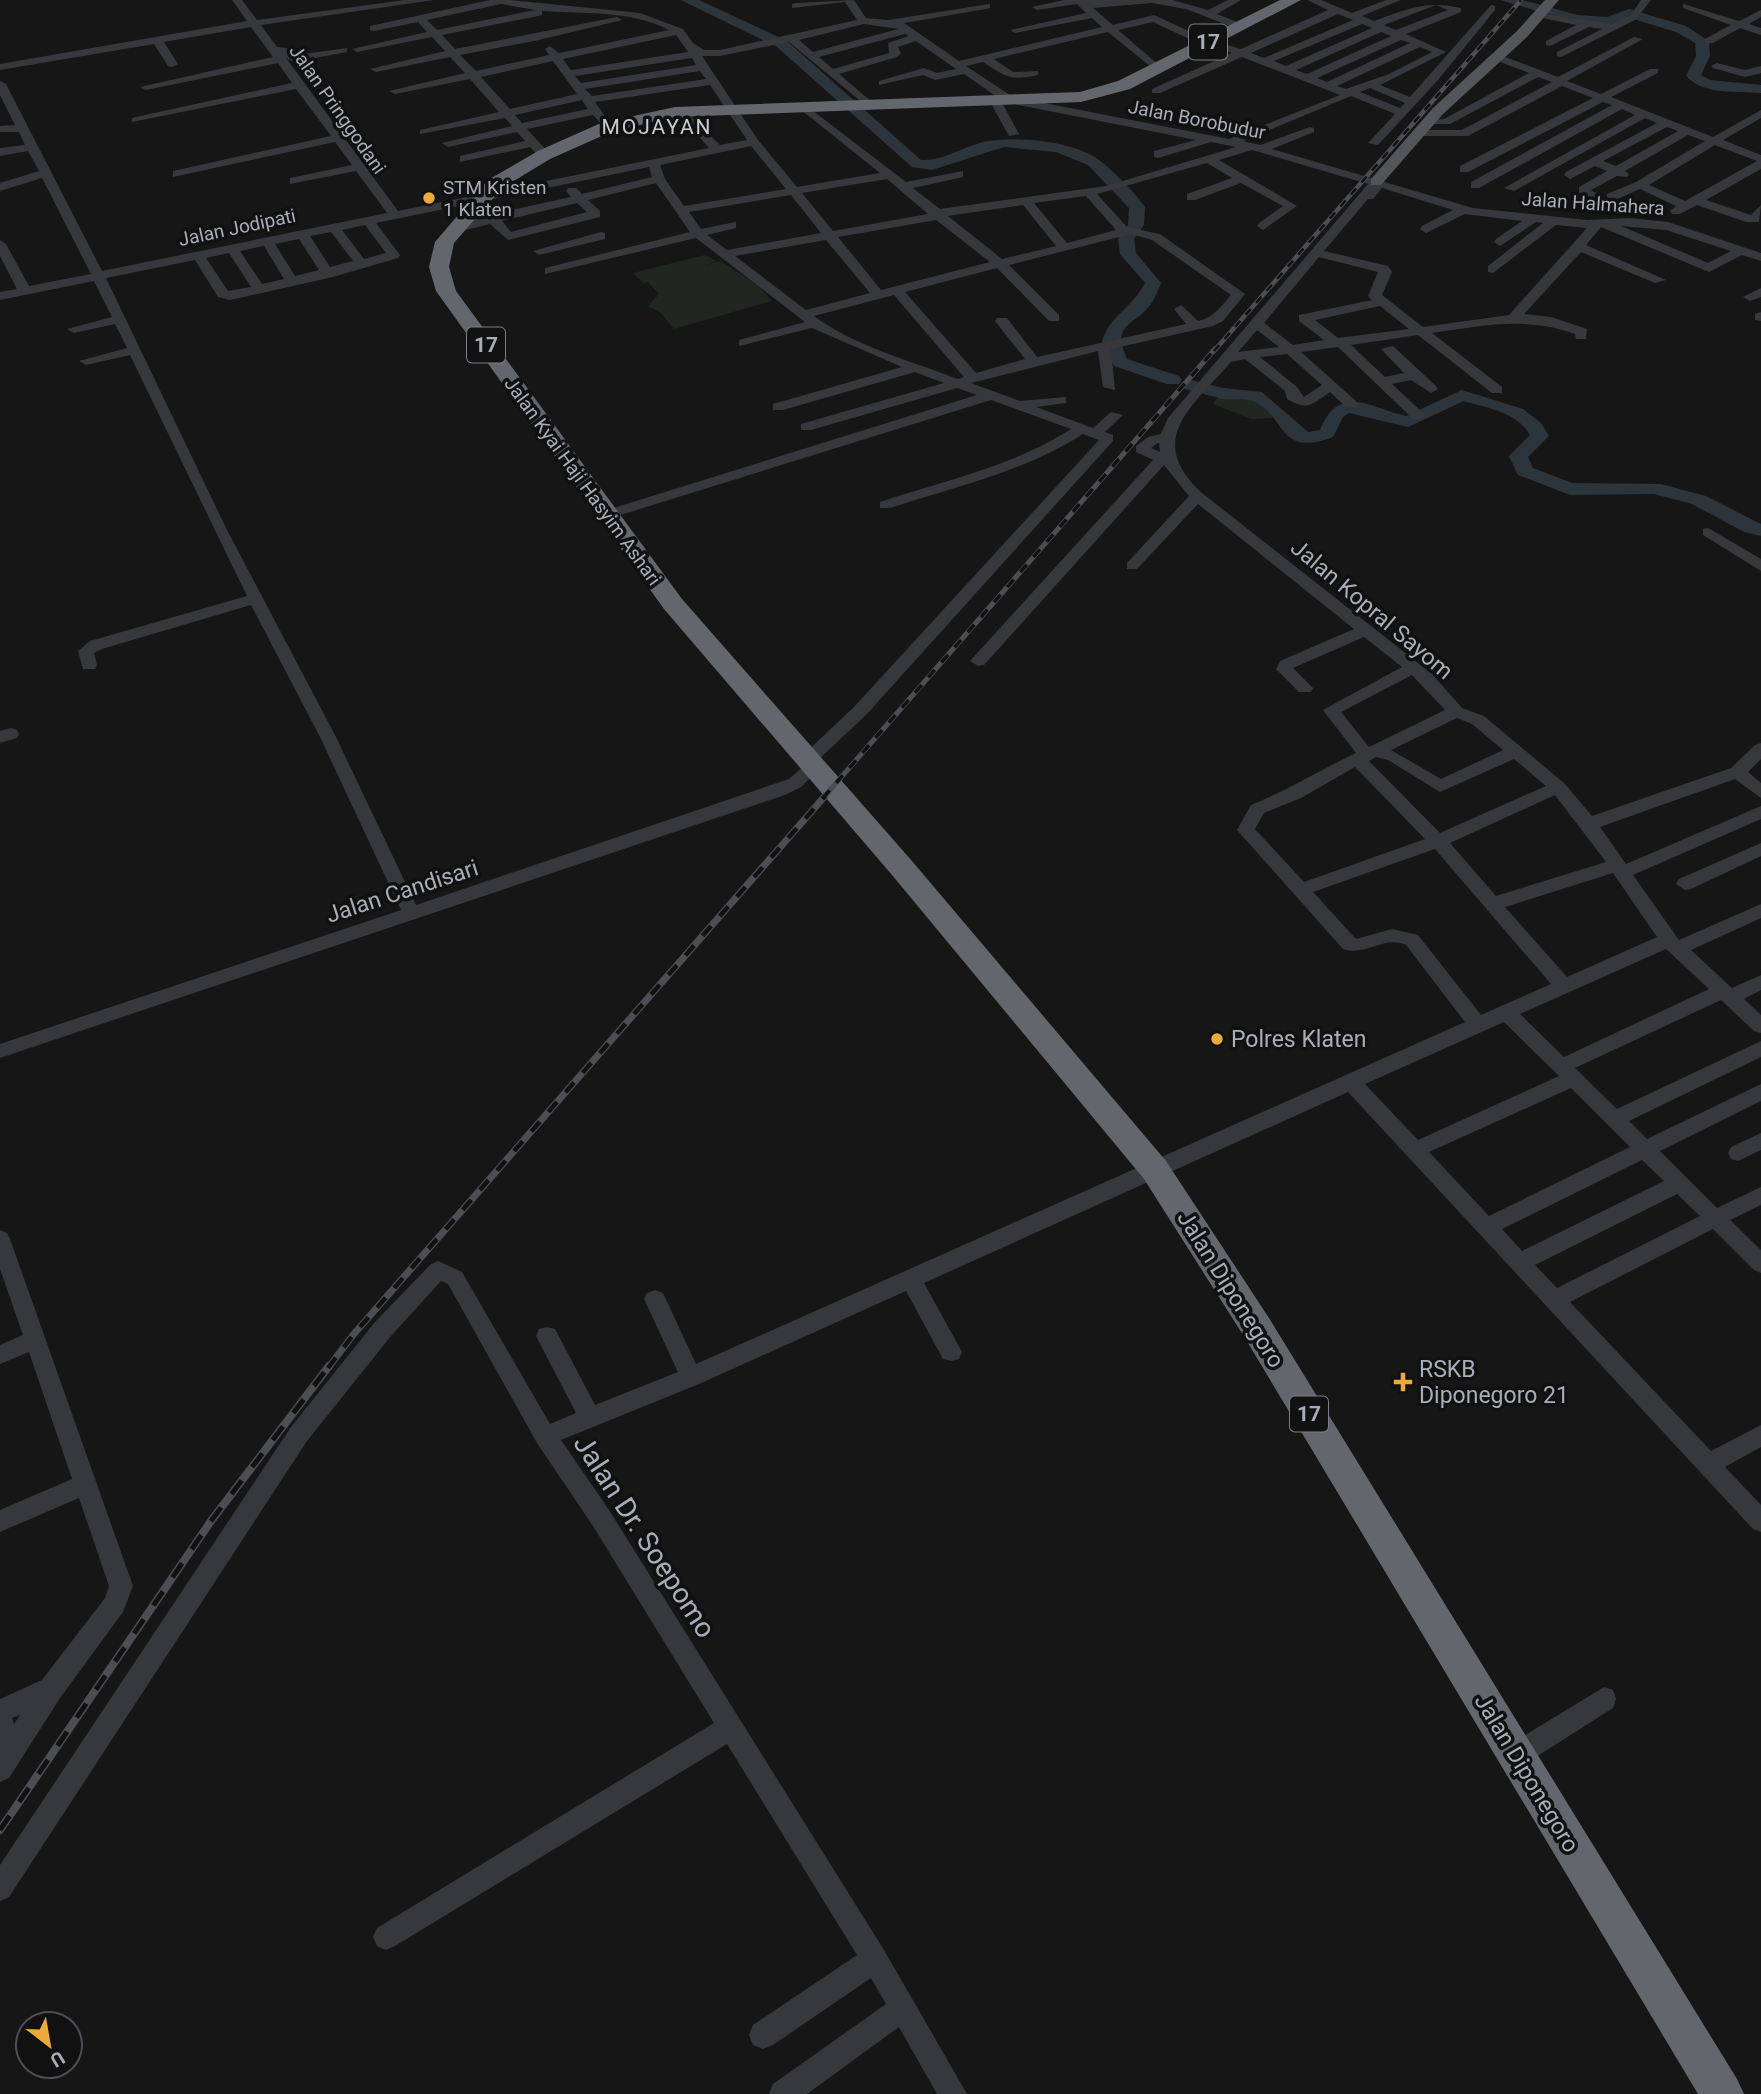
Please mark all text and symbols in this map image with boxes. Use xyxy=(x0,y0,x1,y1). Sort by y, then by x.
road number: 17 xyxy=(1189,24,1227,60)
street label: Jalan Pringgodani xyxy=(284,40,391,178)
street label: Jalan Borobudur xyxy=(1126,95,1268,144)
district label: MOJAYAN xyxy=(601,115,713,139)
place label: STM Kristen 1 Klaten xyxy=(443,176,547,221)
street label: Jalan Halmahera xyxy=(1521,187,1665,220)
marker: STM Kristen 1 Klaten xyxy=(421,190,437,206)
street label: Jalan Jodipati xyxy=(176,204,298,251)
road number: 17 xyxy=(467,328,505,362)
street label: Jalan Kyai Haji Hasyim Ashari xyxy=(499,373,666,590)
street label: Jalan Kopral Sayom xyxy=(1285,534,1458,685)
street label: Jalan Candisari xyxy=(323,854,482,929)
place label: Polres Klaten xyxy=(1231,1026,1366,1053)
marker: Polres Klaten xyxy=(1209,1031,1225,1047)
street label: Jalan Diponegoro xyxy=(1171,1206,1290,1373)
place label: RSKB Diponegoro 21 xyxy=(1419,1356,1569,1409)
marker: RSKB Diponegoro 21 xyxy=(1393,1372,1413,1392)
road number: 17 xyxy=(1290,1396,1328,1432)
street label: Jalan Dr. Soepomo xyxy=(567,1429,722,1644)
street label: Jalan Diponegoro xyxy=(1469,1689,1585,1857)
north arrow xyxy=(14,2010,84,2080)
text: U xyxy=(46,2046,69,2072)

